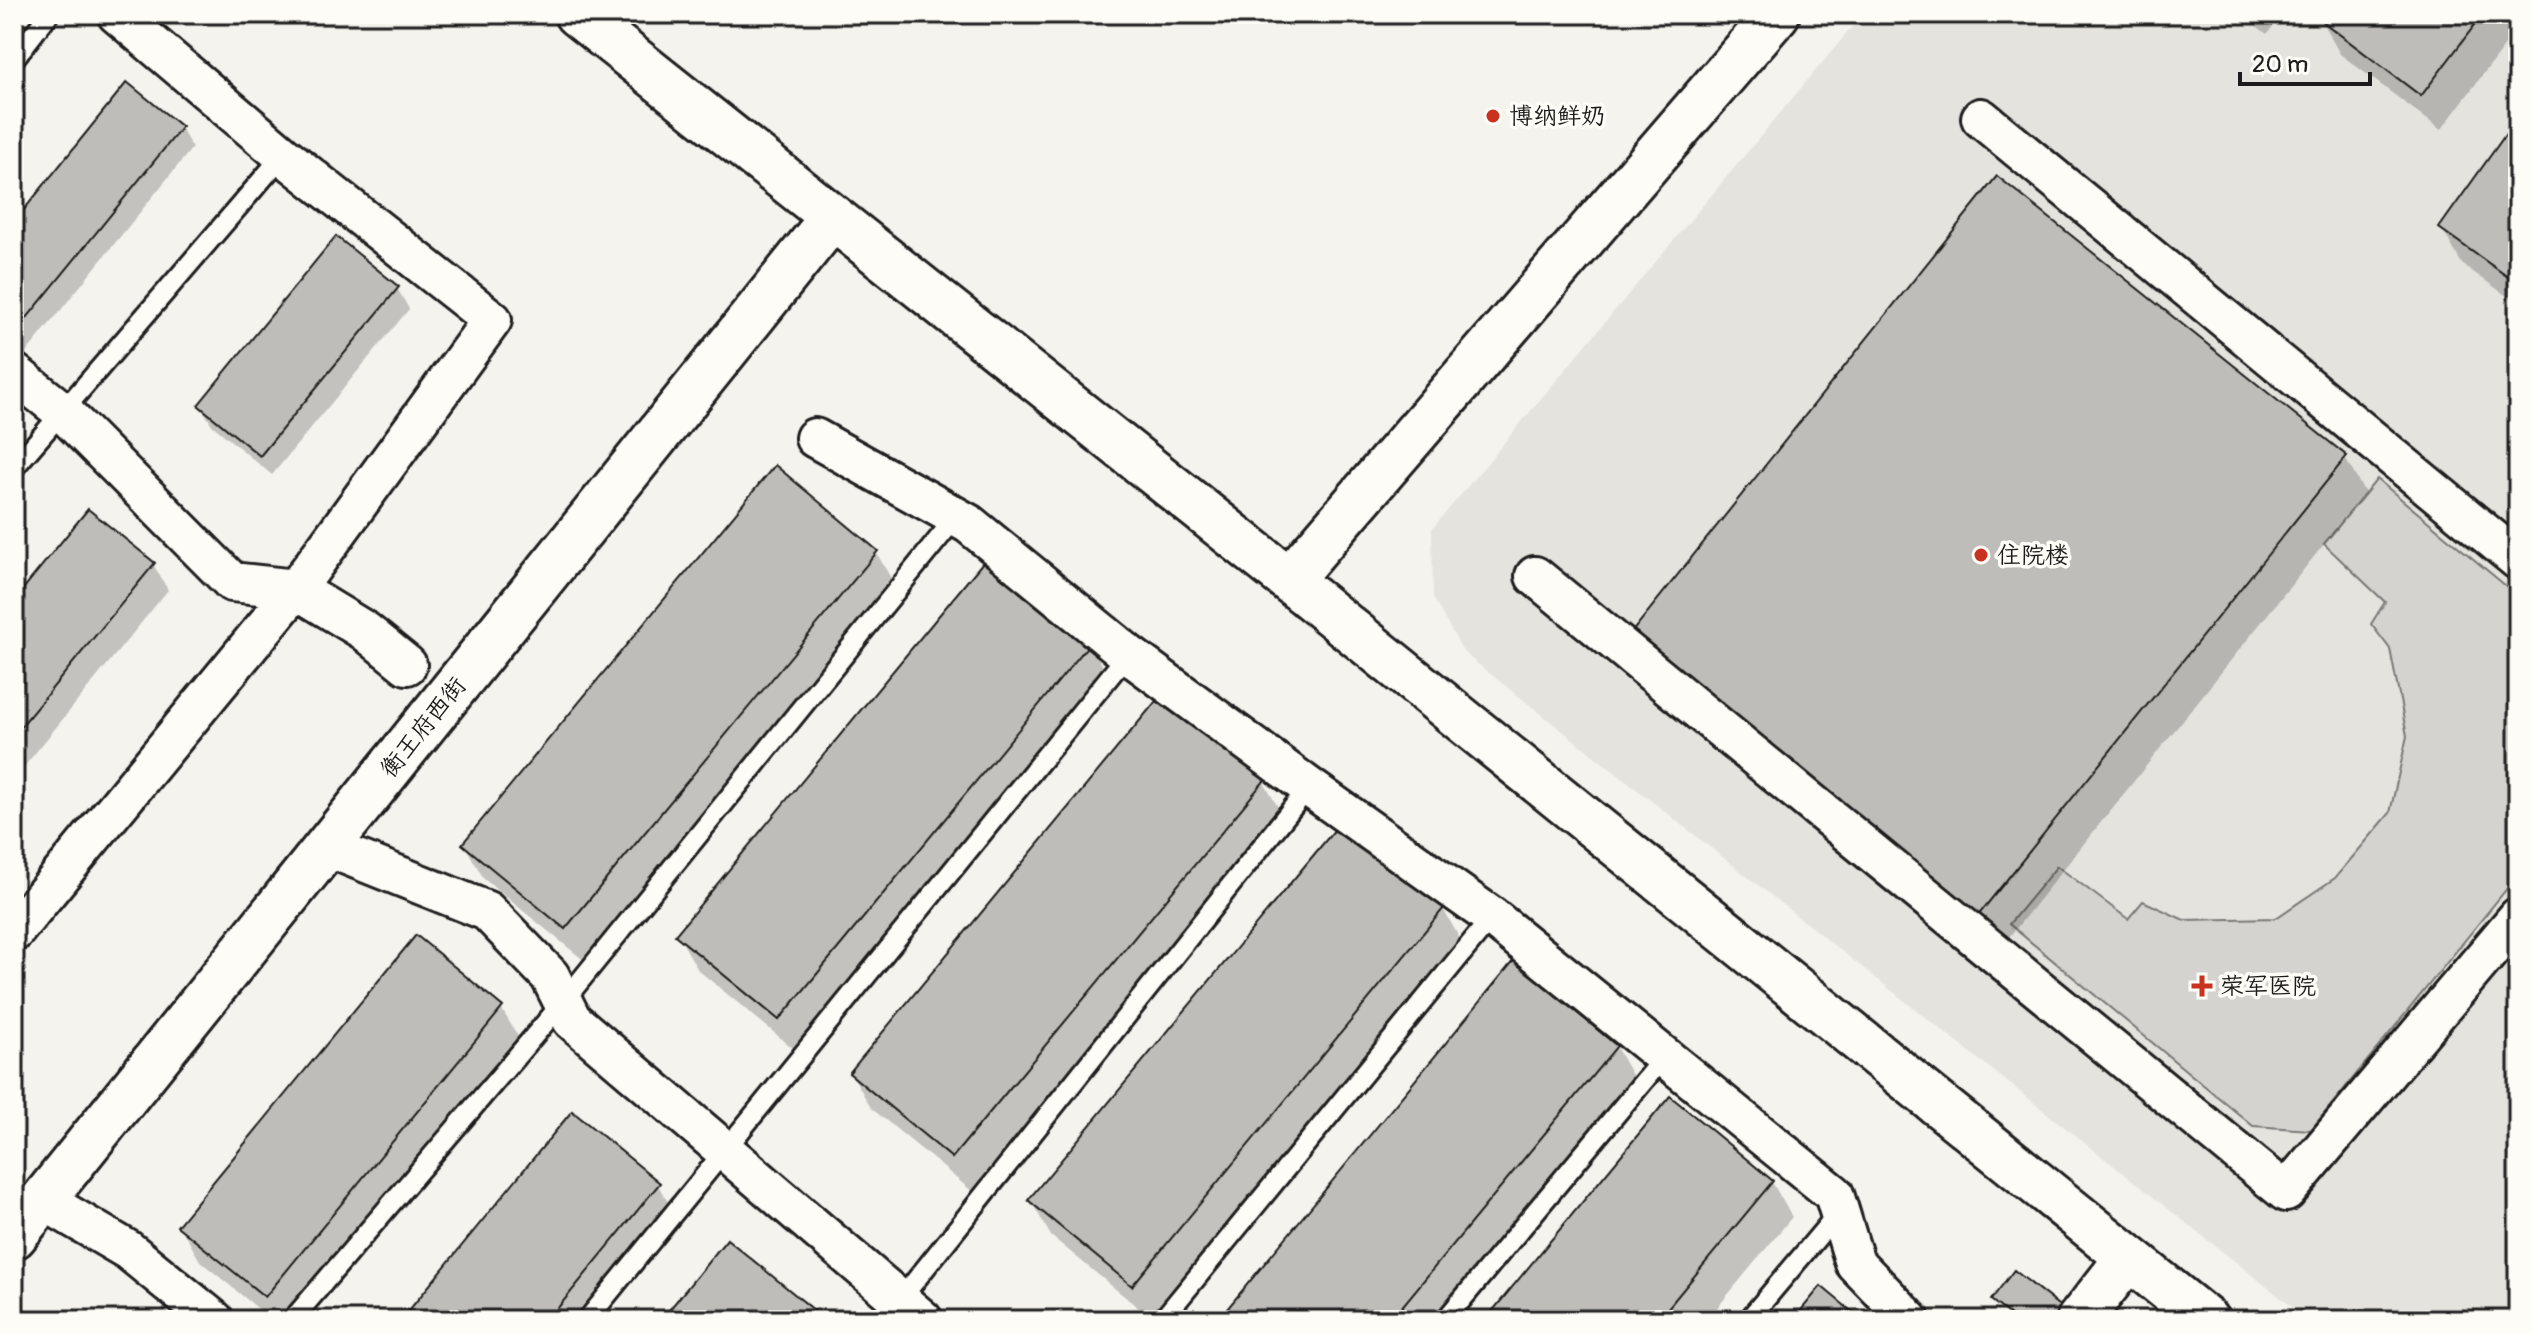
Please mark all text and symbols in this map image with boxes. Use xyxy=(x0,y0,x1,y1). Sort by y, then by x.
scale bar xyxy=(2240,36,2370,86)
text: 20 m xyxy=(2252,50,2308,79)
place label: 博纳鲜奶 xyxy=(1509,102,1605,131)
marker: 博纳鲜奶 xyxy=(1484,107,1502,125)
place label: 住院楼 xyxy=(1997,541,2069,570)
marker: 住院楼 xyxy=(1972,546,1990,564)
street label: 衡王府西街 xyxy=(374,672,472,783)
place label: 荣军医院 xyxy=(2220,972,2316,1001)
marker: 荣军医院 xyxy=(2191,975,2213,997)

